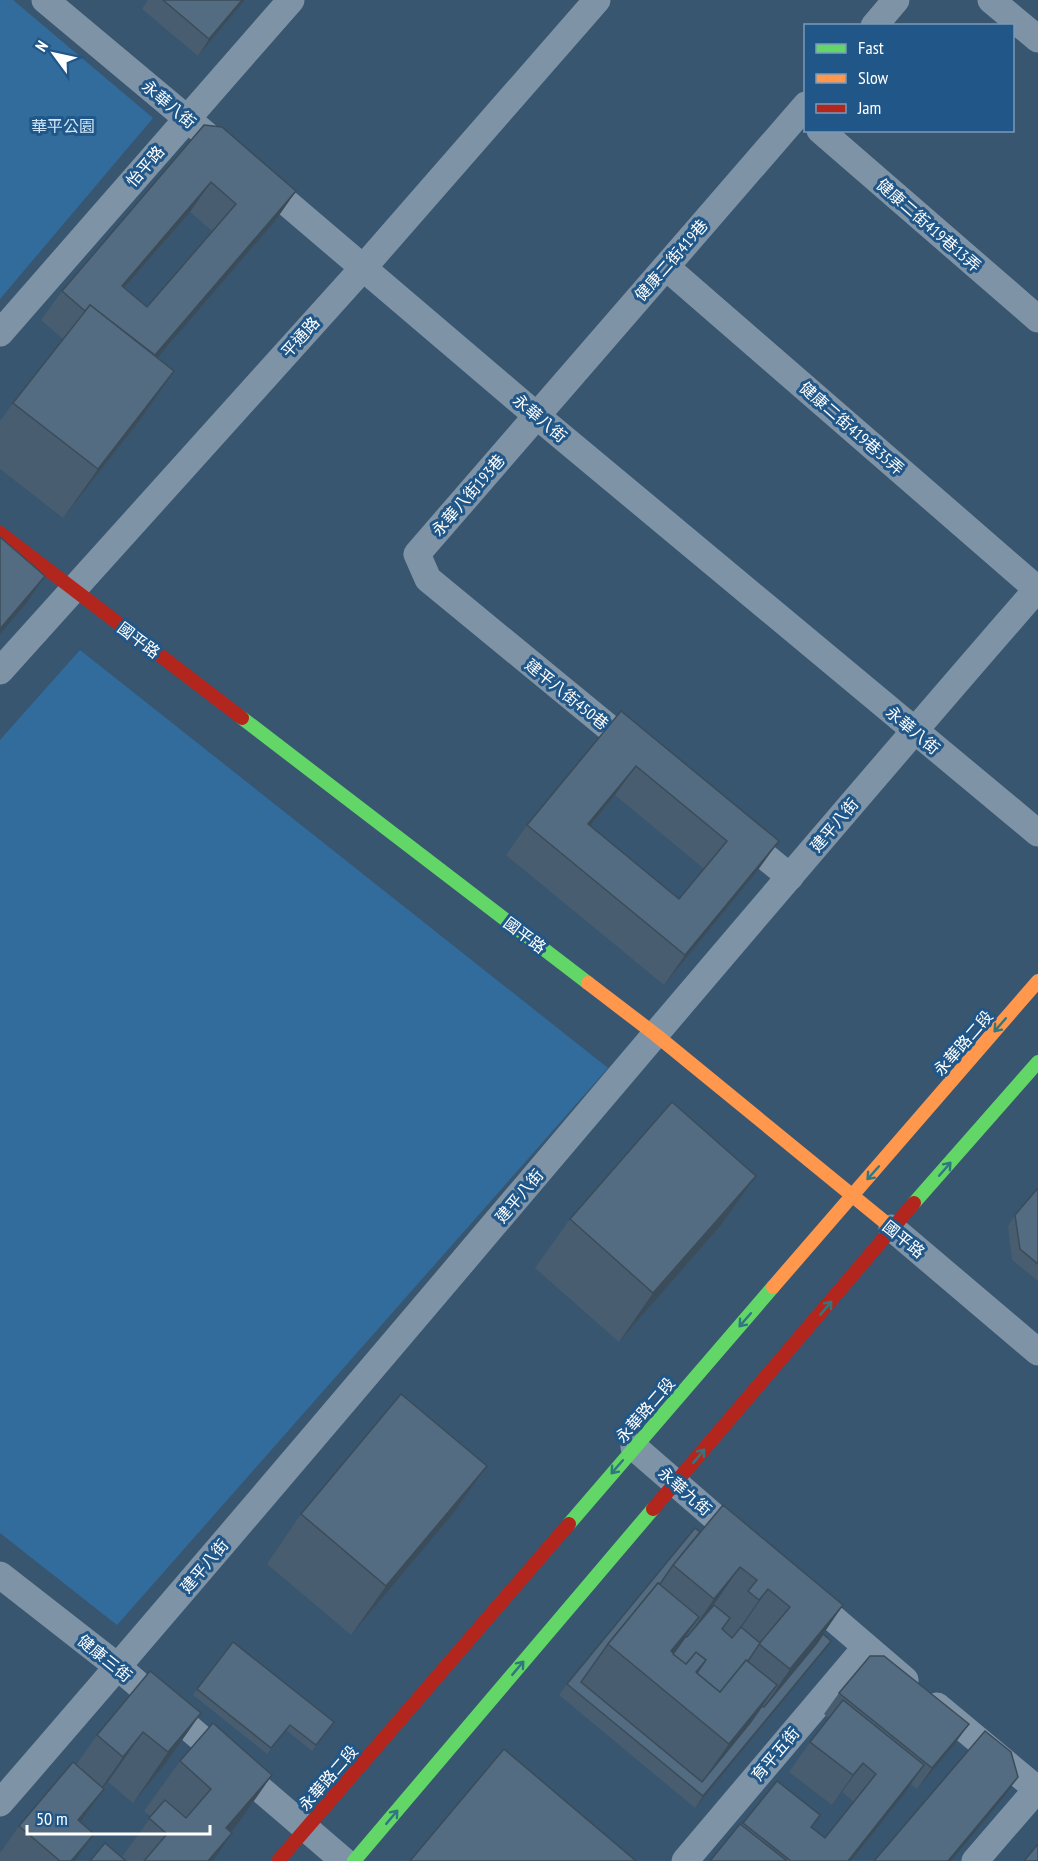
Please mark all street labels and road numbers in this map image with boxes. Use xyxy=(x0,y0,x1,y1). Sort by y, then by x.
street label: 永華八街 xyxy=(138,76,200,132)
street label: 怡平路 xyxy=(122,141,168,191)
street label: 健康二街419巷13弄 xyxy=(873,174,985,276)
street label: 健康二街419巷 xyxy=(630,215,712,305)
street label: 平通路 xyxy=(277,312,323,362)
street label: 健康二街419巷35弄 xyxy=(796,377,908,479)
street label: 永華八街 xyxy=(509,390,571,446)
street label: 永華八街193巷 xyxy=(427,450,509,540)
street label: 國平路 xyxy=(114,618,164,662)
street label: 建平八街450巷 xyxy=(521,654,613,734)
street label: 永華八街 xyxy=(882,702,944,758)
street label: 建平八街 xyxy=(806,794,862,856)
street label: 國平路 xyxy=(500,913,550,957)
street label: 永華路二段 xyxy=(929,1006,997,1080)
street label: 建平八街 xyxy=(491,1165,547,1227)
street label: 國平路 xyxy=(879,1216,929,1262)
street label: 永華路二段 xyxy=(611,1373,679,1447)
street label: 永華九街 xyxy=(654,1462,716,1520)
street label: 建平八街 xyxy=(176,1535,232,1597)
street label: 健康三街 xyxy=(74,1630,136,1686)
street label: 育平五街 xyxy=(747,1723,803,1785)
street label: 永華路二段 xyxy=(294,1741,362,1815)

